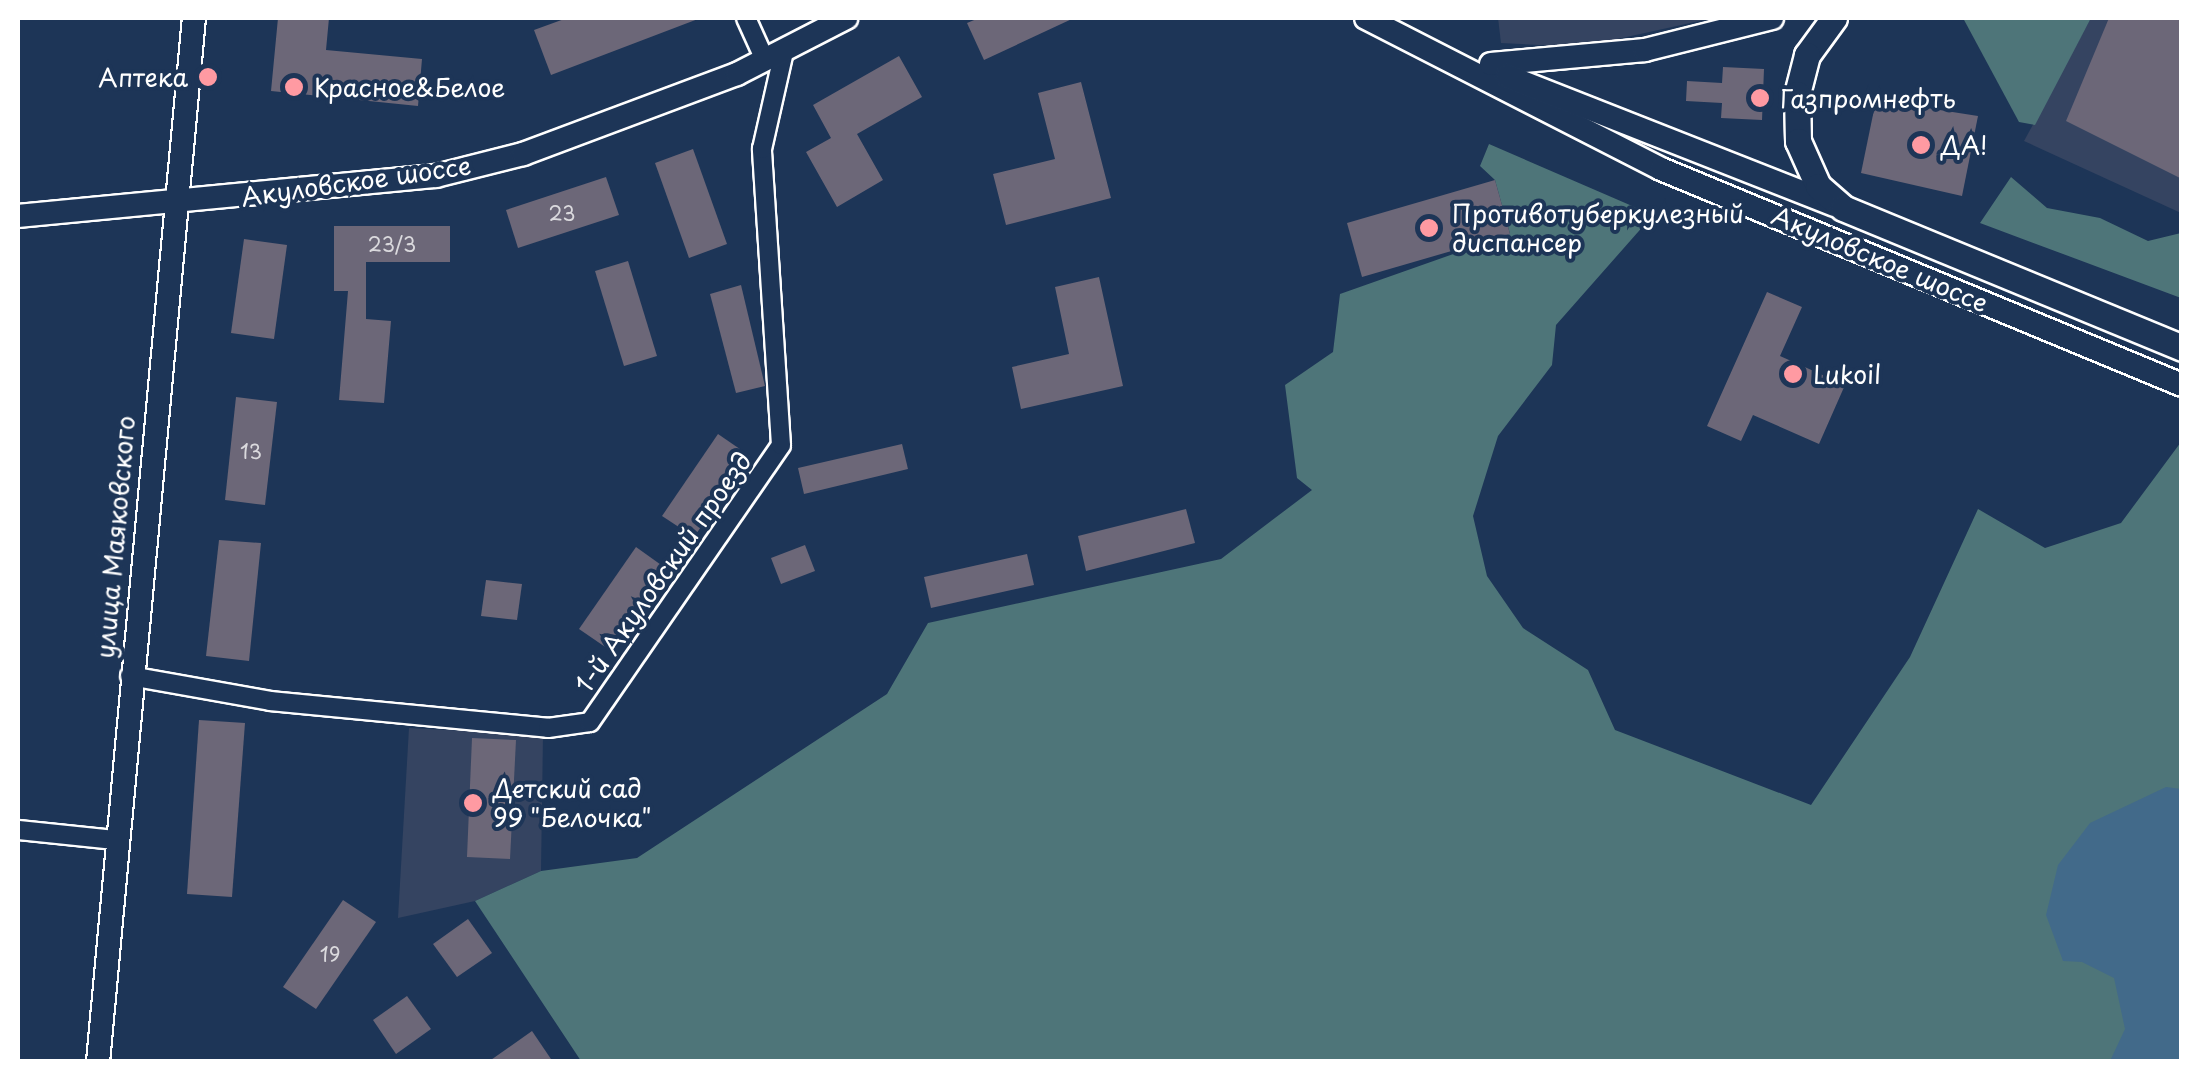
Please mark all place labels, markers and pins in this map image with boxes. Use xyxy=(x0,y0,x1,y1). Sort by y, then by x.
place label: Аптека xyxy=(98,62,188,92)
marker: Аптека xyxy=(197,66,219,88)
place label: Красное&Белое xyxy=(314,72,505,102)
marker: Красное&Белое xyxy=(283,76,305,98)
place label: Газпромнефть xyxy=(1780,83,1956,113)
marker: Газпромнефть xyxy=(1749,87,1771,109)
place label: ДА! xyxy=(1941,130,1988,160)
marker: ДА! xyxy=(1910,134,1932,156)
place label: Противотуберкулезный диспансер xyxy=(1452,199,1744,258)
marker: Противотуберкулезный диспансер xyxy=(1416,215,1442,241)
place label: Lukoil xyxy=(1813,359,1881,389)
marker: Lukoil xyxy=(1782,363,1804,385)
place label: Детский сад 99 "Белочка" xyxy=(493,774,653,833)
marker: Детский сад 99 "Белочка" xyxy=(462,792,484,814)

